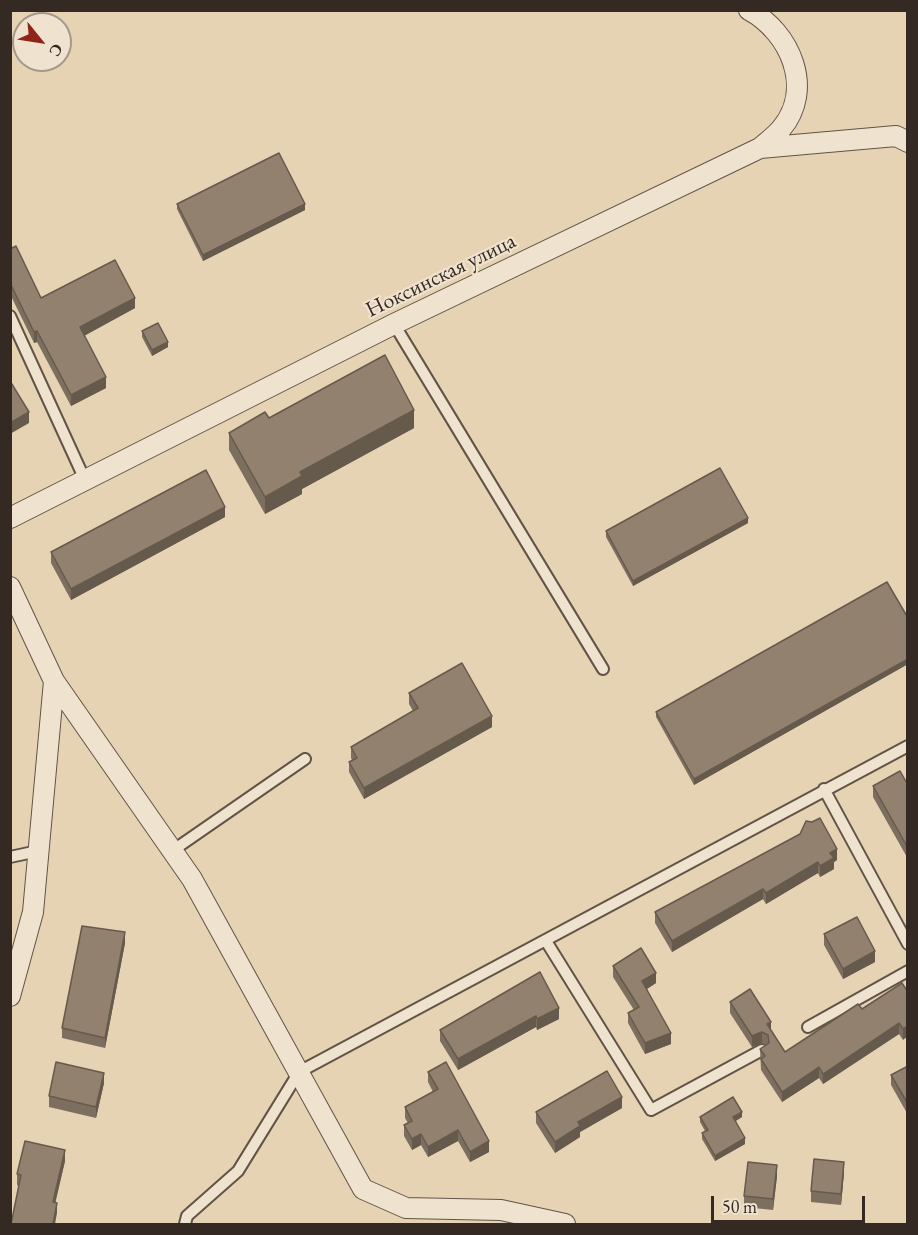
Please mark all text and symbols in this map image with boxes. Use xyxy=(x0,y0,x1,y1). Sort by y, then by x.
north arrow xyxy=(12,12,72,72)
text: С xyxy=(44,40,68,60)
street label: Ноксинская улица xyxy=(362,228,520,324)
scale bar xyxy=(714,1184,868,1222)
text: 50 m xyxy=(722,1195,757,1218)

